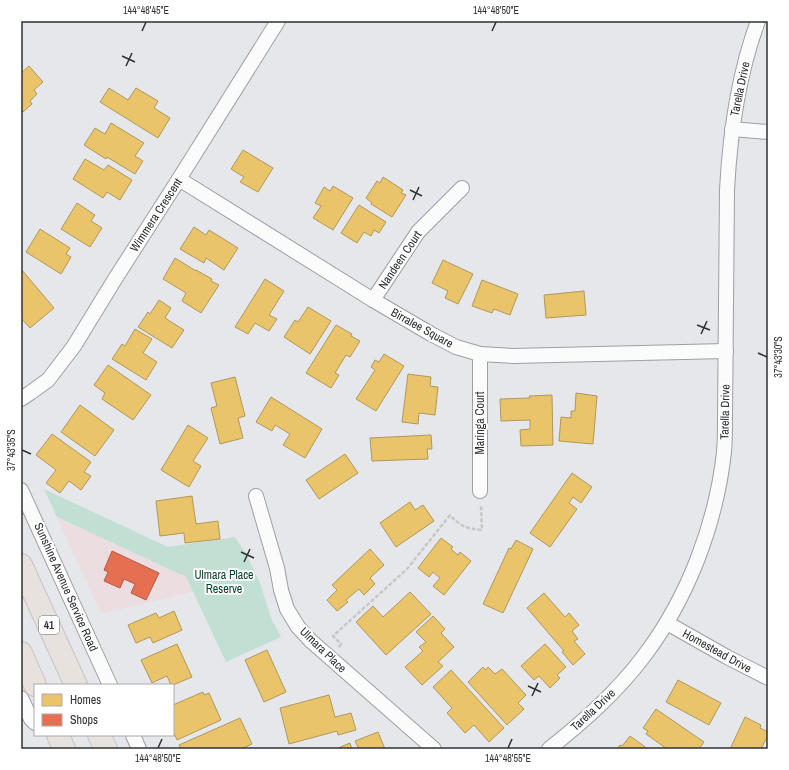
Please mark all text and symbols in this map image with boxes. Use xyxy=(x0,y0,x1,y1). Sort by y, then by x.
text: 144°48'45"E xyxy=(123,4,169,17)
text: 144°48'50"E xyxy=(473,4,519,17)
street label: Tarella Drive xyxy=(726,60,754,118)
street label: Wimmera Crescent xyxy=(126,175,186,255)
street label: Nandeen Court xyxy=(375,228,425,292)
street label: Birralee Square xyxy=(388,304,456,352)
text: 37°43'30"S xyxy=(772,336,785,378)
street label: Tarella Drive xyxy=(717,384,733,440)
street label: Maringa Court xyxy=(472,391,488,454)
text: 37°43'35"S xyxy=(5,429,18,471)
street label: Sunshine Avenue Service Road xyxy=(30,520,102,654)
park label: Ulmara Place Reserve xyxy=(194,567,254,597)
road number: 41 xyxy=(39,616,59,634)
street label: Ulmara Place xyxy=(296,624,350,676)
street label: Homestead Drive xyxy=(680,625,754,677)
legend xyxy=(34,684,174,736)
street label: Tarella Drive xyxy=(567,685,619,735)
text: Homes xyxy=(70,692,101,708)
text: Shops xyxy=(70,712,98,728)
text: 144°48'50"E xyxy=(135,752,181,765)
text: 144°48'55"E xyxy=(485,752,531,765)

